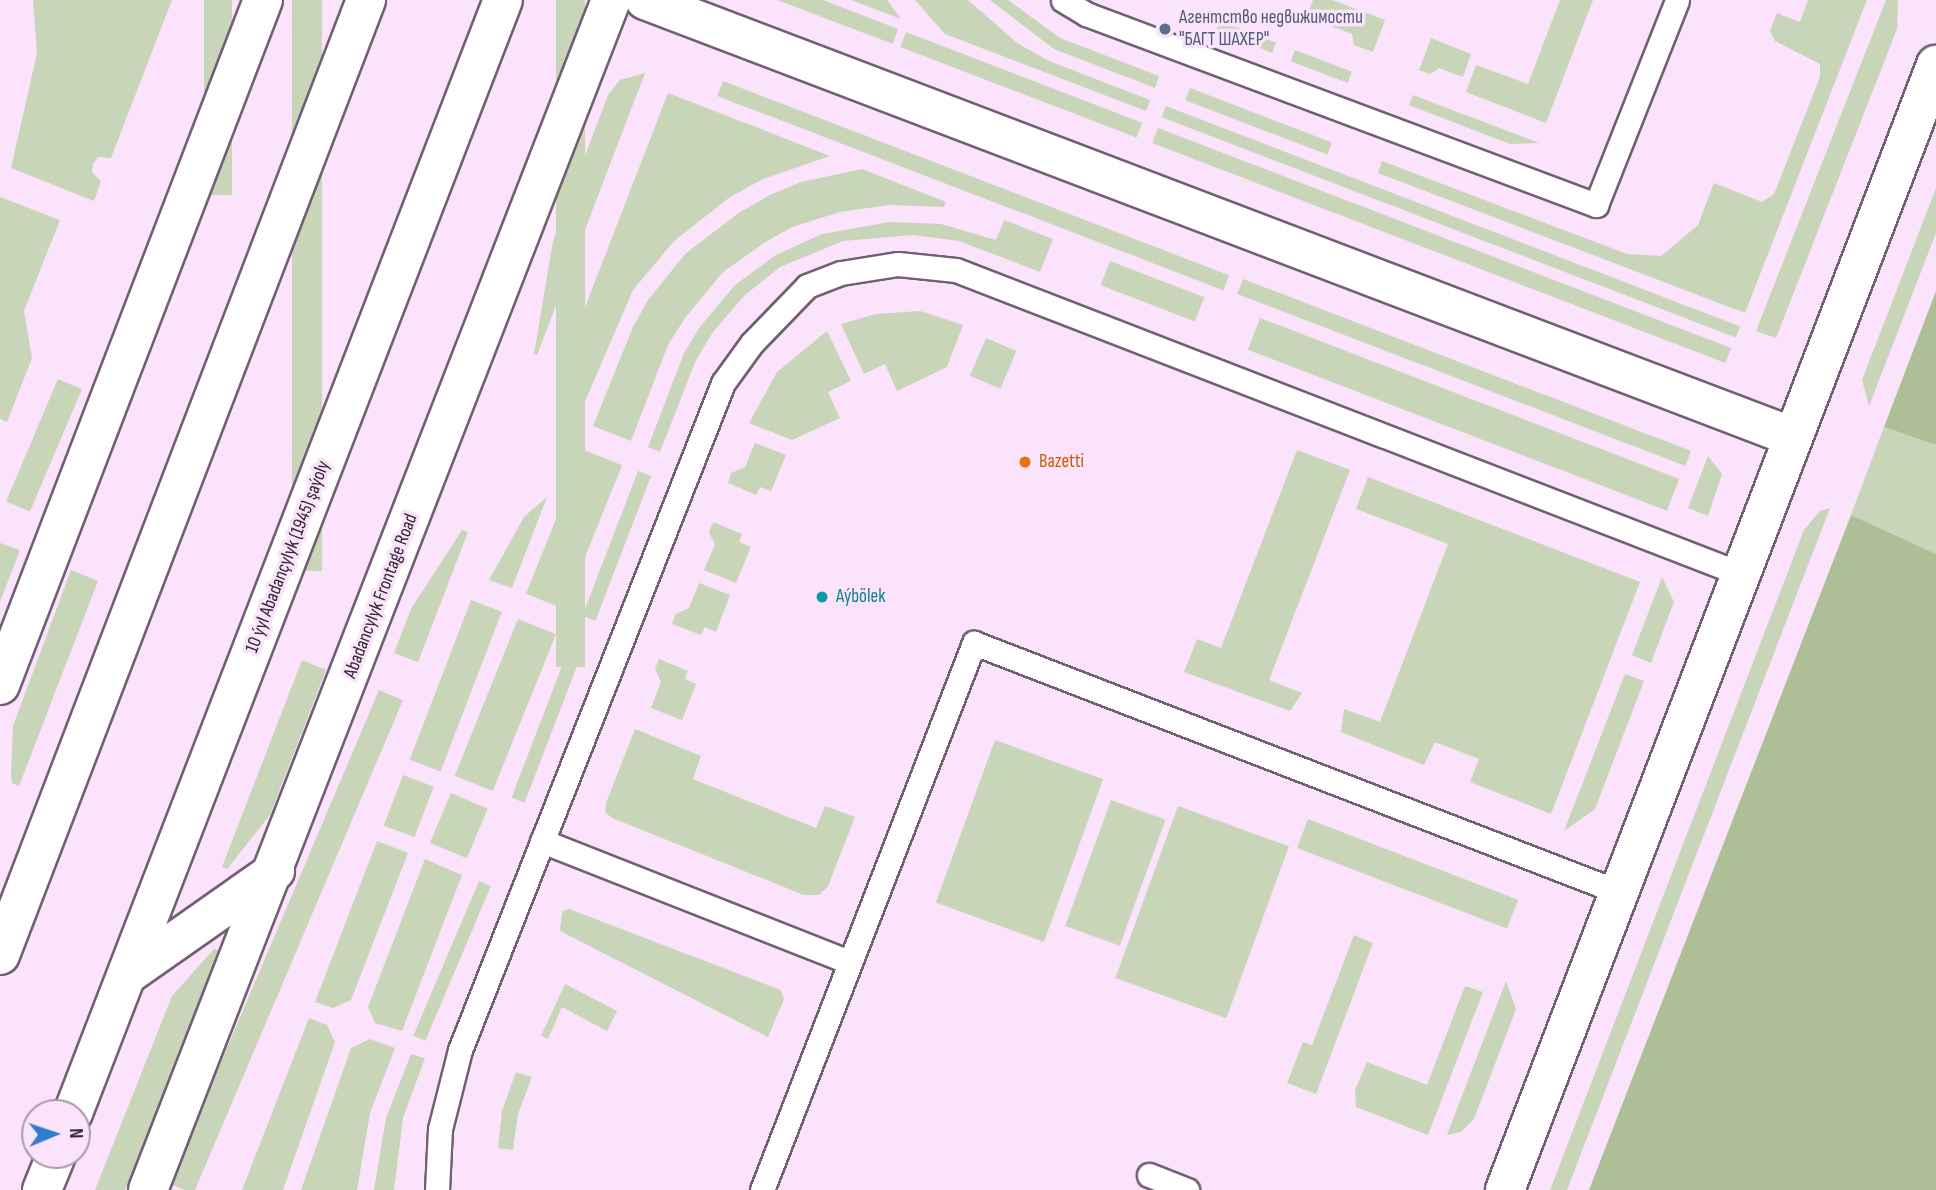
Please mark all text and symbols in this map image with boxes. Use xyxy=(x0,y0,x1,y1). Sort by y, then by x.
place label: Агентство недвижимости "БАГТ ШАХЕР" xyxy=(1179,7,1363,51)
marker: Агентство недвижимости "БАГТ ШАХЕР" xyxy=(1157,21,1173,37)
place label: Bazetti xyxy=(1039,451,1084,473)
marker: Bazetti xyxy=(1017,454,1033,470)
street label: 10 ýyl Abadançylyk (1945) şaýoly xyxy=(241,458,335,656)
street label: Abadancylyk Frontage Road xyxy=(339,511,423,681)
place label: Aýbölek xyxy=(836,586,885,608)
marker: Aýbölek xyxy=(814,589,830,605)
north arrow xyxy=(21,1099,91,1169)
text: N xyxy=(64,1128,87,1139)

